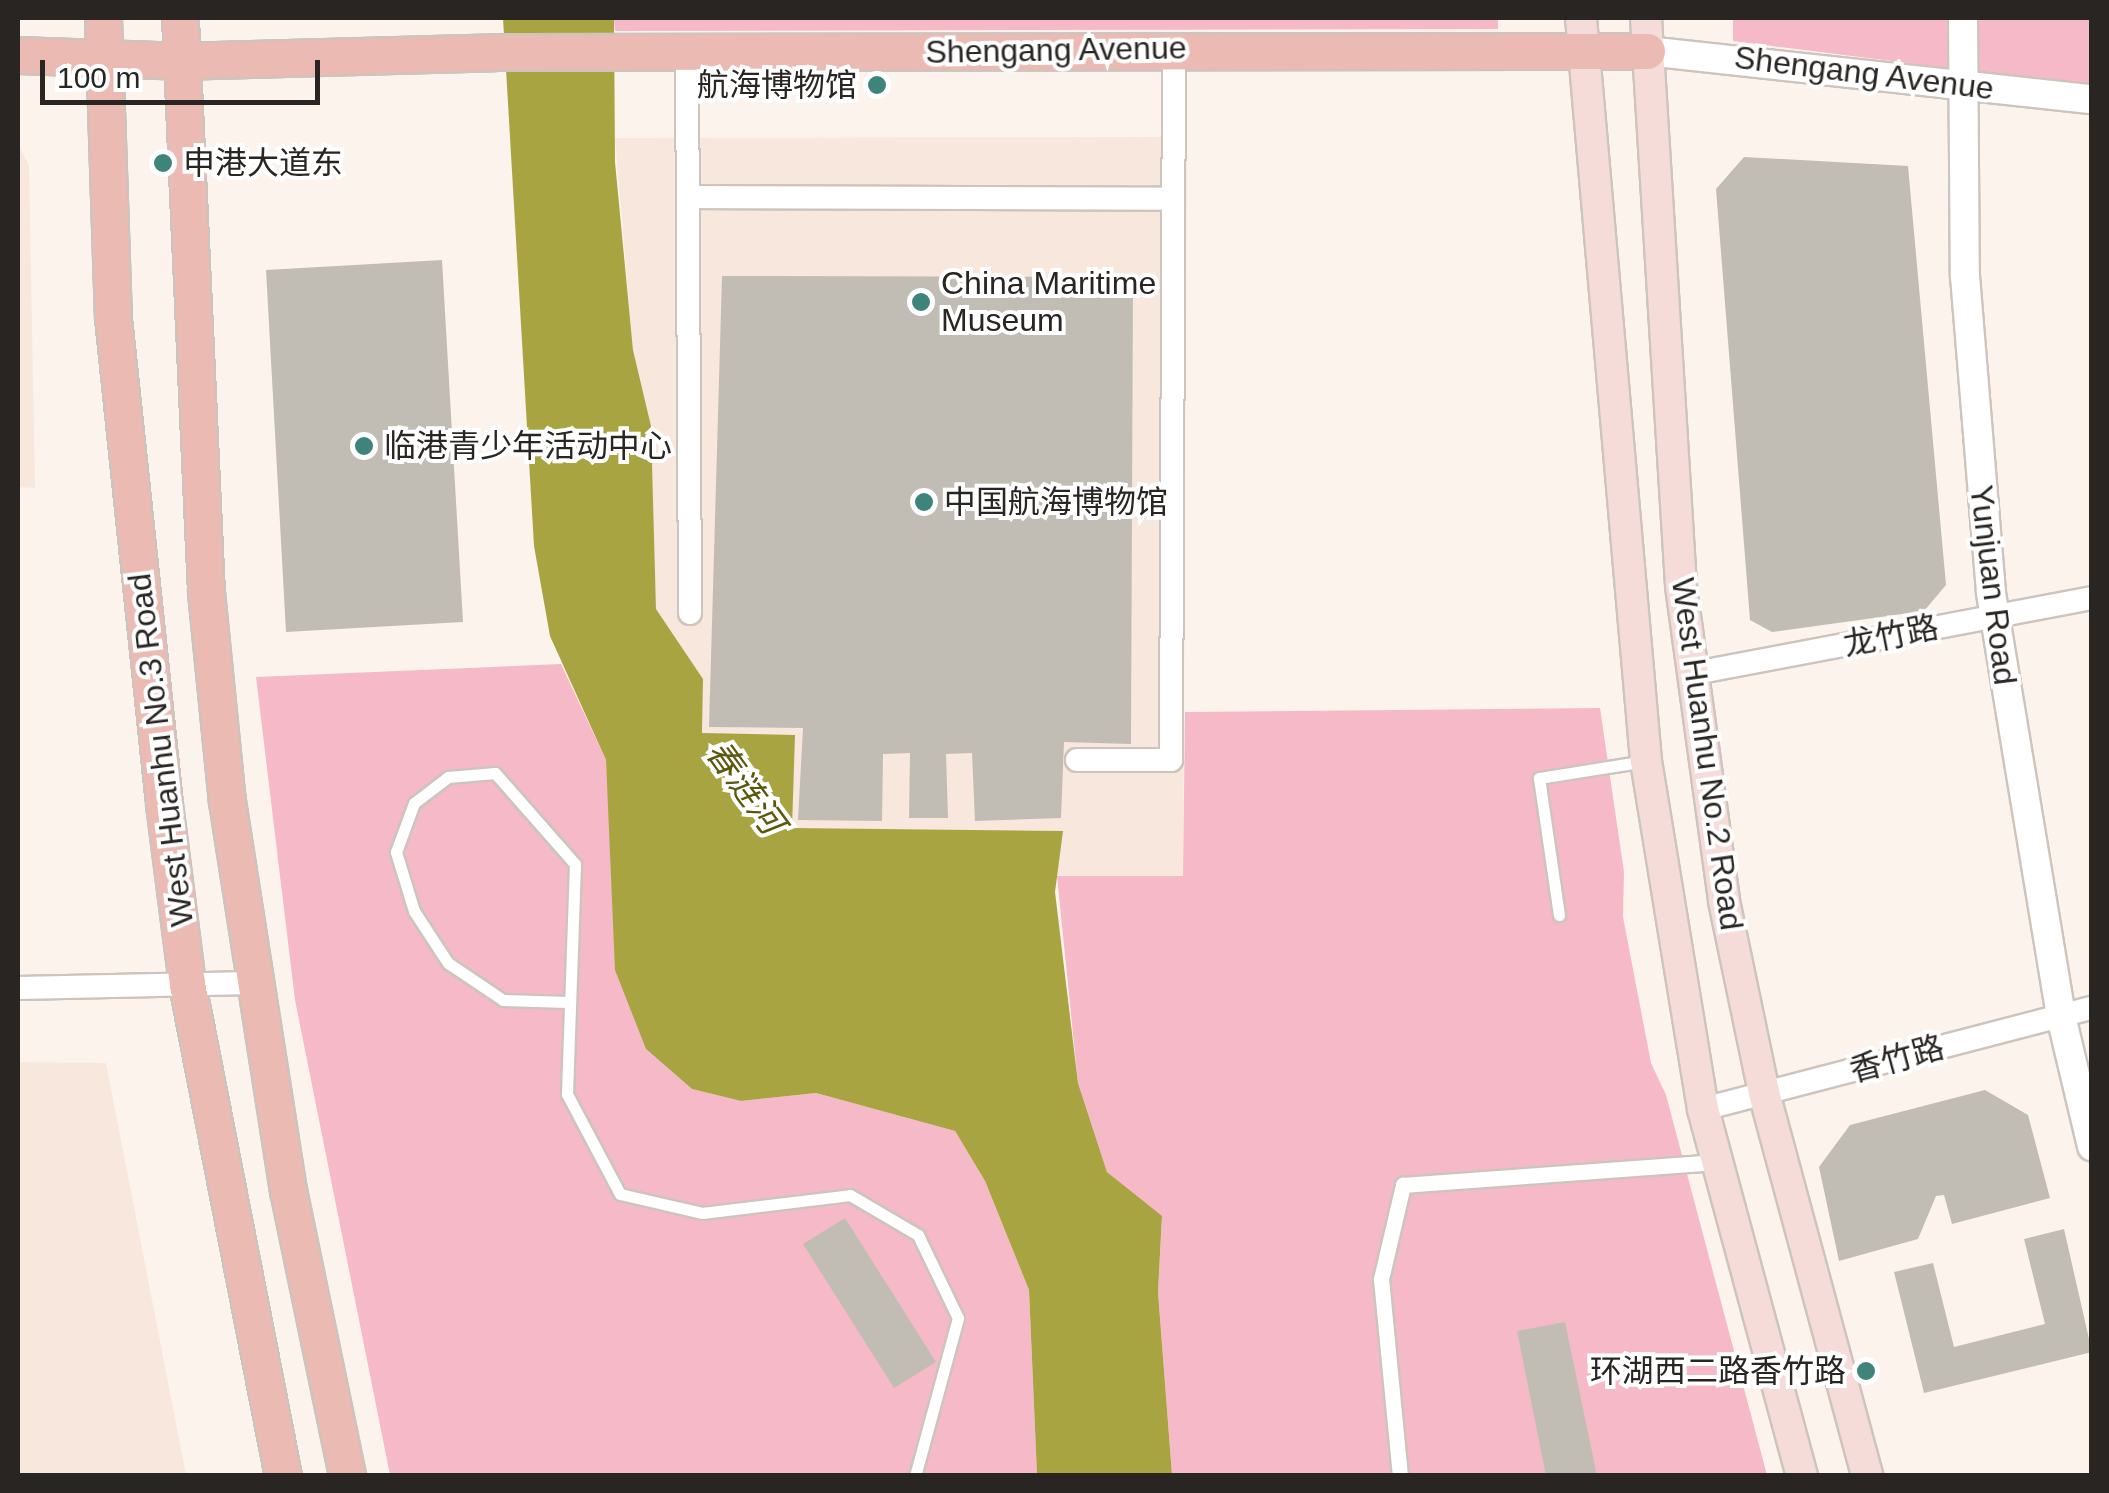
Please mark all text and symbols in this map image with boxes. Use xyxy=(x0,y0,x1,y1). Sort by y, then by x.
street label: Shengang Avenue xyxy=(924,29,1188,71)
street label: Shengang Avenue xyxy=(1731,38,1997,108)
scale bar xyxy=(45,40,325,102)
text: 100 m xyxy=(57,61,140,94)
place label: 航海博物馆 xyxy=(697,66,857,104)
marker: 航海博物馆 xyxy=(866,74,888,96)
place label: 申港大道东 xyxy=(183,144,343,182)
marker: 申港大道东 xyxy=(152,152,174,174)
place label: China Maritime Museum xyxy=(941,265,1156,340)
marker: China Maritime Museum xyxy=(910,291,932,313)
place label: 临港青少年活动中心 xyxy=(384,427,672,465)
marker: 临港青少年活动中心 xyxy=(353,435,375,457)
place label: 中国航海博物馆 xyxy=(944,483,1168,521)
street label: Yunjuan Road xyxy=(1962,483,2024,687)
marker: 中国航海博物馆 xyxy=(913,491,935,513)
street label: West Huanhu No.3 Road xyxy=(120,571,202,929)
street label: West Huanhu No.2 Road xyxy=(1663,575,1751,933)
street label: 龙竹路 xyxy=(1840,608,1942,664)
water label: 春涟河 xyxy=(697,732,793,842)
street label: 香竹路 xyxy=(1846,1028,1948,1090)
place label: 环湖西二路香竹路 xyxy=(1590,1352,1846,1390)
marker: 环湖西二路香竹路 xyxy=(1855,1360,1877,1382)

